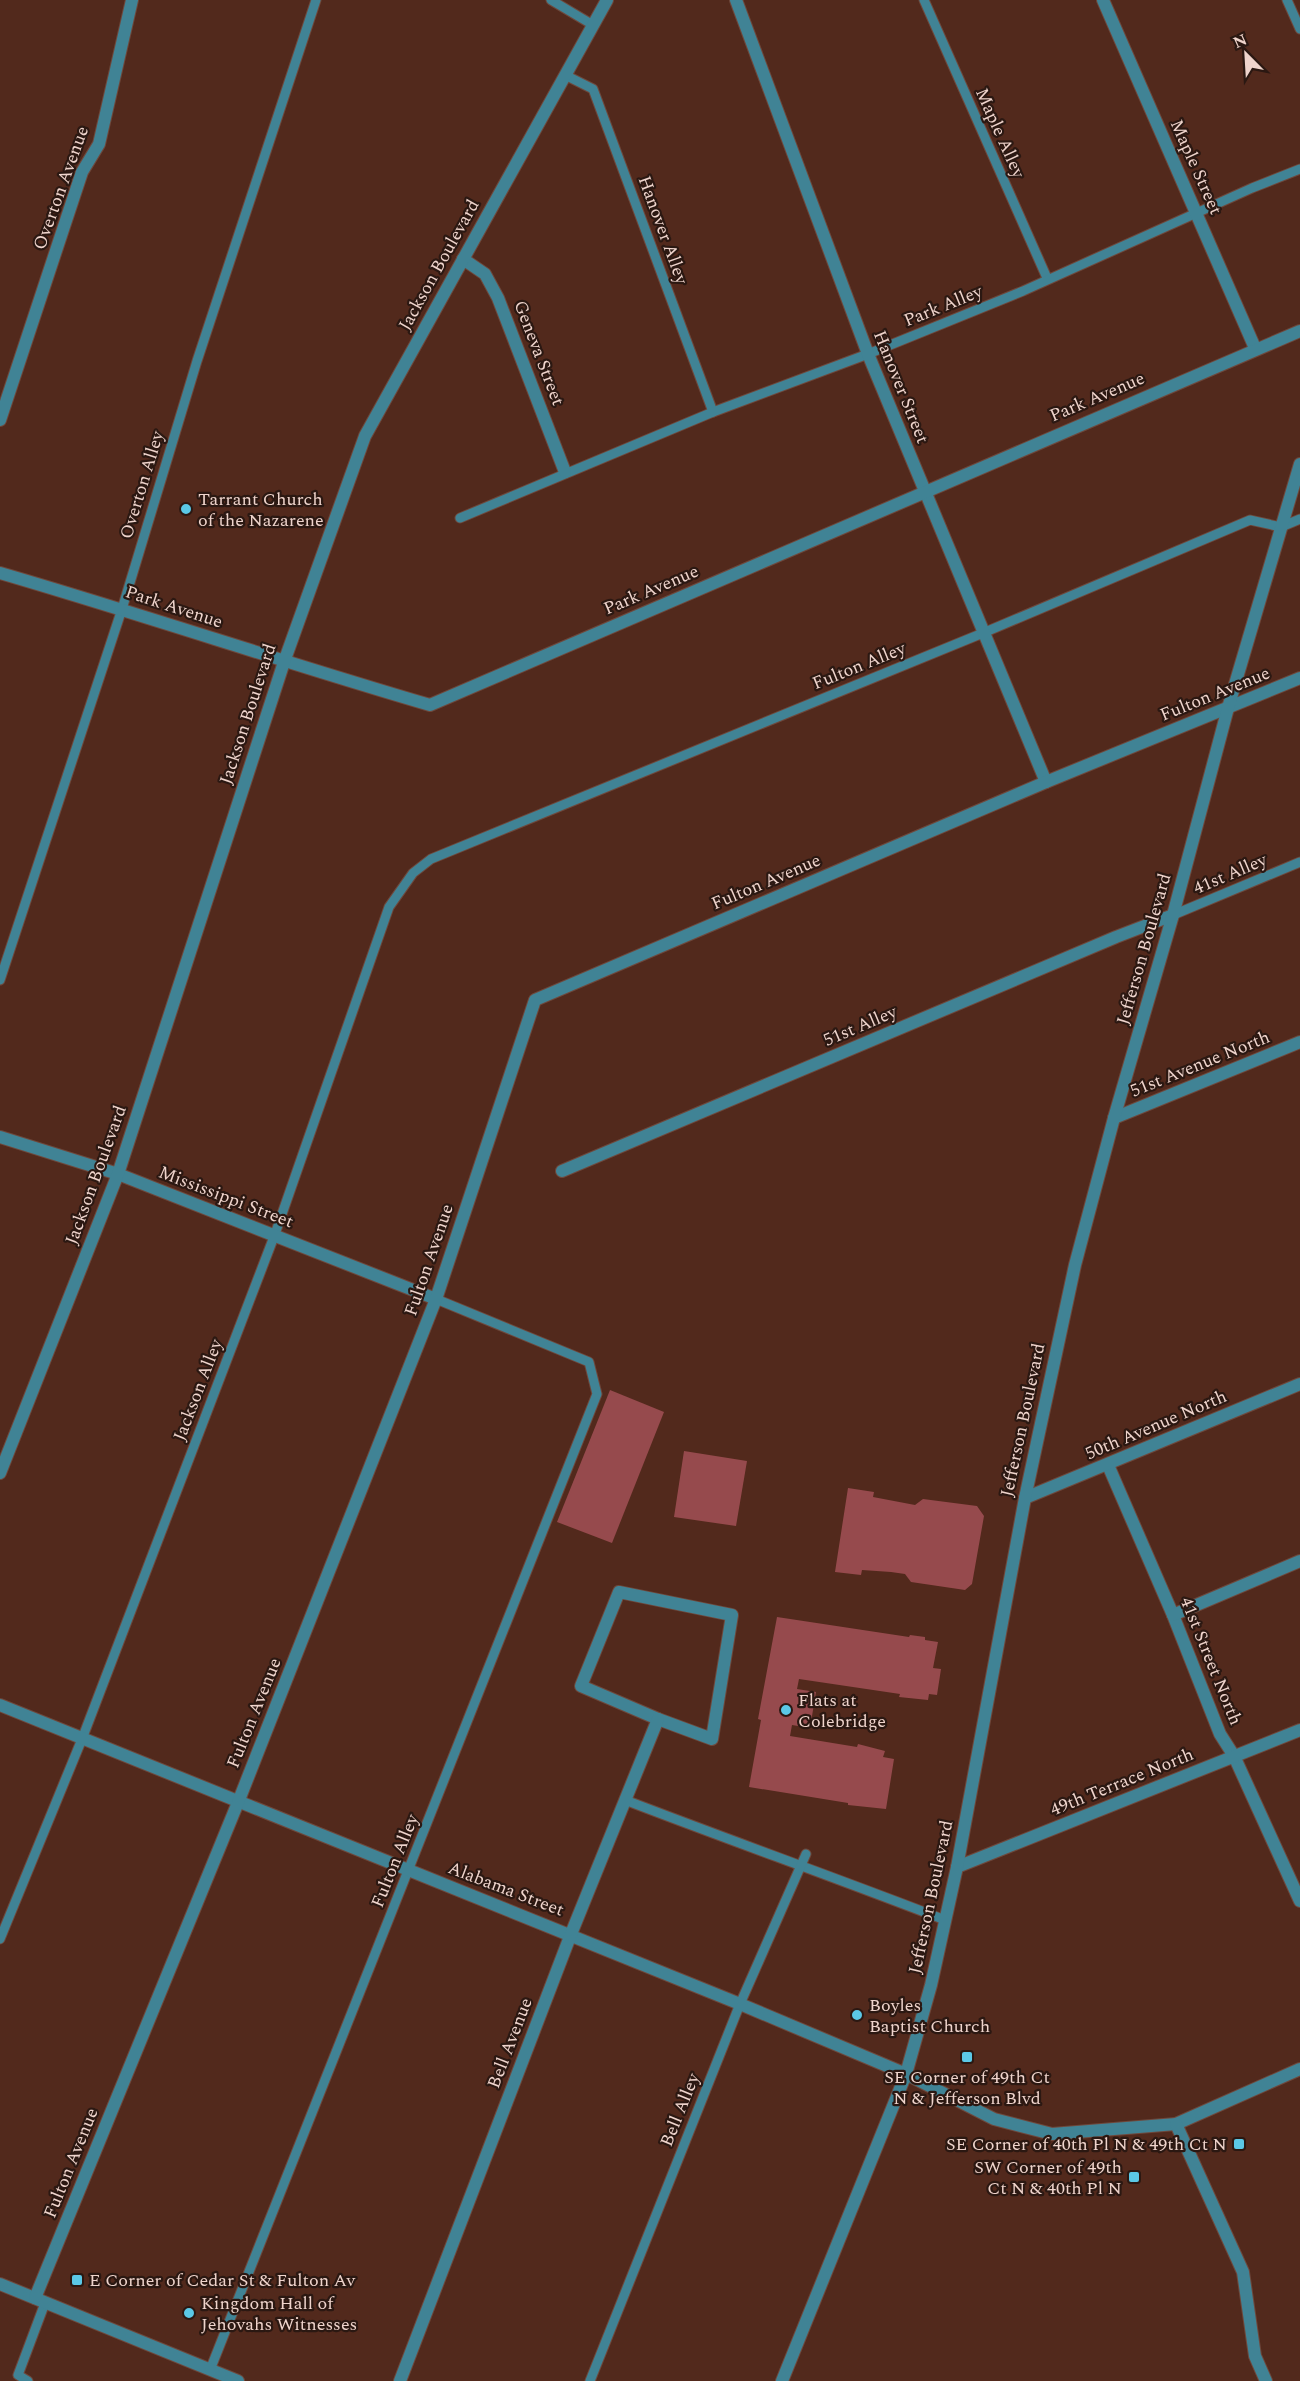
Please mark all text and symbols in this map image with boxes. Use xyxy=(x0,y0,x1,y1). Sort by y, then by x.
north arrow xyxy=(1216,24,1276,84)
text: N xyxy=(1229,28,1251,55)
street label: Maple Alley xyxy=(968,84,1032,184)
street label: Maple Street xyxy=(1163,115,1229,219)
street label: Overton Avenue xyxy=(26,122,96,254)
street label: Hanover Alley xyxy=(631,172,696,289)
street label: Jackson Boulevard xyxy=(392,194,486,336)
street label: Park Alley xyxy=(900,277,988,334)
street label: Geneva Street xyxy=(507,296,571,410)
street label: Hanover Street xyxy=(866,326,936,448)
street label: Park Avenue xyxy=(1045,365,1149,429)
street label: Overton Alley xyxy=(113,426,172,542)
place label: Tarrant Church of the Nazarene xyxy=(198,486,324,534)
marker: Tarrant Church of the Nazarene xyxy=(179,502,193,516)
street label: Park Avenue xyxy=(599,558,703,622)
street label: Park Avenue xyxy=(122,579,226,635)
street label: Fulton Alley xyxy=(808,635,911,697)
street label: Jackson Boulevard xyxy=(213,640,283,788)
street label: Fulton Avenue xyxy=(1156,660,1274,728)
street label: 41st Alley xyxy=(1189,846,1272,902)
street label: Fulton Avenue xyxy=(707,847,825,917)
street label: Jefferson Boulevard xyxy=(1109,870,1179,1028)
street label: 51st Alley xyxy=(819,998,902,1054)
street label: 51st Avenue North xyxy=(1126,1024,1274,1104)
street label: Jackson Boulevard xyxy=(58,1102,134,1248)
street label: Mississippi Street xyxy=(155,1159,297,1235)
street label: Fulton Avenue xyxy=(397,1200,461,1320)
street label: Jackson Alley xyxy=(166,1334,230,1445)
street label: Jefferson Boulevard xyxy=(994,1341,1052,1499)
street label: 50th Avenue North xyxy=(1081,1383,1231,1467)
street label: 41st Street North xyxy=(1173,1593,1249,1729)
street label: Fulton Avenue xyxy=(220,1654,288,1772)
place label: Flats at Colebridge xyxy=(798,1687,886,1735)
marker: Flats at Colebridge xyxy=(779,1703,793,1717)
street label: 49th Terrace North xyxy=(1046,1741,1198,1823)
street label: Fulton Alley xyxy=(364,1809,426,1912)
street label: Jefferson Boulevard xyxy=(902,1818,960,1976)
street label: Alabama Street xyxy=(444,1854,568,1924)
place label: Boyles Baptist Church xyxy=(869,1992,990,2040)
street label: Bell Avenue xyxy=(480,1994,540,2092)
marker: Boyles Baptist Church xyxy=(850,2008,864,2022)
marker: SE Corner of 49th Ct N & Jefferson Blvd xyxy=(960,2050,974,2064)
place label: SE Corner of 49th Ct N & Jefferson Blvd xyxy=(884,2064,1050,2112)
street label: Bell Alley xyxy=(653,2068,707,2151)
street label: Fulton Avenue xyxy=(37,2104,105,2222)
place label: SE Corner of 40th Pl N & 49th Ct N xyxy=(946,2131,1227,2158)
marker: SE Corner of 40th Pl N & 49th Ct N xyxy=(1232,2137,1246,2151)
place label: SW Corner of 49th Ct N & 40th Pl N xyxy=(974,2154,1122,2202)
marker: SW Corner of 49th Ct N & 40th Pl N xyxy=(1127,2170,1141,2184)
place label: E Corner of Cedar St & Fulton Av xyxy=(89,2267,356,2294)
marker: E Corner of Cedar St & Fulton Av xyxy=(70,2273,84,2287)
place label: Kingdom Hall of Jehovahs Witnesses xyxy=(201,2290,357,2338)
marker: Kingdom Hall of Jehovahs Witnesses xyxy=(182,2306,196,2320)

